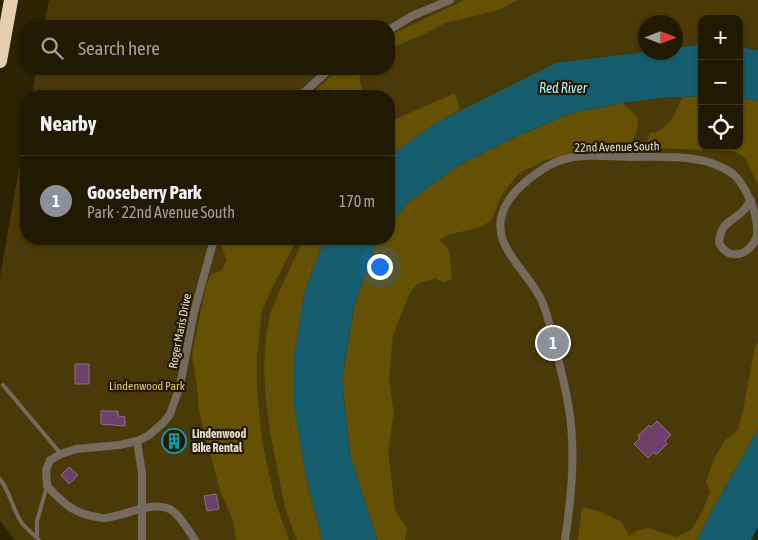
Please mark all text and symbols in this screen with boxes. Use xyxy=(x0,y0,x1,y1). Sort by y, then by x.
north arrow xyxy=(638,15,683,60)
map controls xyxy=(698,15,743,150)
button: + xyxy=(698,15,743,60)
search box xyxy=(20,20,395,75)
icon: search xyxy=(38,34,66,62)
text: Search here xyxy=(78,37,160,59)
button: − xyxy=(698,60,743,105)
water label: Red River xyxy=(539,80,588,96)
button: locate xyxy=(698,105,743,150)
text: Nearby xyxy=(40,111,96,135)
street label: 22nd Avenue South xyxy=(574,139,660,155)
text: Gooseberry Park xyxy=(87,181,201,203)
text: 1 xyxy=(52,192,60,210)
text: 170 m xyxy=(339,192,375,210)
text: Park · 22nd Avenue South xyxy=(87,203,235,221)
your location xyxy=(367,254,393,280)
street label: Roger Maris Drive xyxy=(166,292,194,370)
pin: 1 xyxy=(537,324,569,362)
park label: Lindenwood Park xyxy=(109,379,186,393)
place label: Lindenwood Bike Rental xyxy=(192,427,247,455)
building icon: Lindenwood Bike Rental xyxy=(161,428,187,454)

